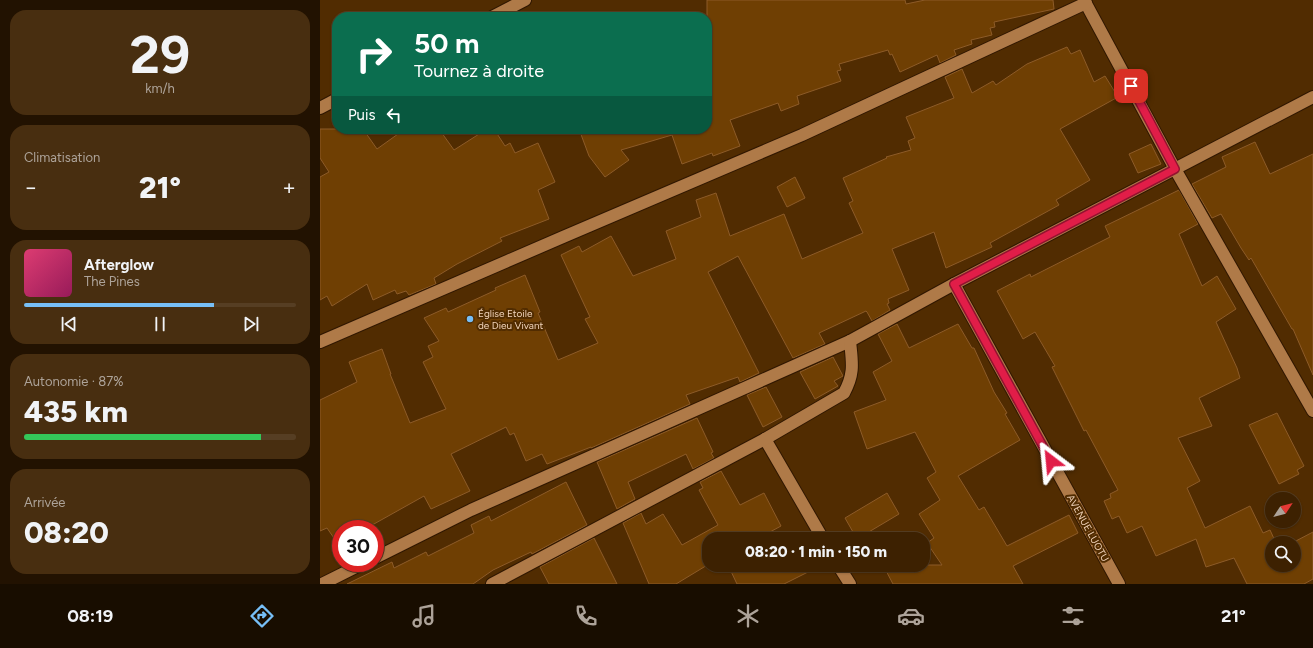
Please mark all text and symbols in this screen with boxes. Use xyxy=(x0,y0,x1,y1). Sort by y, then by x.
text: 29 xyxy=(130,24,190,86)
text: 50 m xyxy=(414,26,480,60)
icon: right xyxy=(348,28,400,80)
text: Tournez à droite xyxy=(414,60,544,82)
pin xyxy=(1114,69,1148,103)
icon: arrive xyxy=(1120,75,1142,97)
text: km/h xyxy=(145,81,175,96)
icon: left xyxy=(383,104,405,126)
text: Puis xyxy=(348,106,375,124)
text: Climatisation xyxy=(24,150,100,165)
text: 21° xyxy=(139,169,181,206)
text: − xyxy=(24,174,38,201)
text: + xyxy=(282,174,296,201)
text: Afterglow xyxy=(84,256,154,274)
text: The Pines xyxy=(84,274,140,289)
place label: Église Etoile de Dieu Vivant xyxy=(478,307,544,332)
icon: previous xyxy=(58,313,80,335)
icon: pause xyxy=(149,313,171,335)
icon: next xyxy=(240,313,262,335)
marker: Église Etoile de Dieu Vivant xyxy=(465,314,475,324)
text: Autonomie · 87% xyxy=(24,374,123,389)
text: 435 km xyxy=(24,393,128,430)
position arrow xyxy=(1030,440,1072,482)
street label: AVENUE LUOTU xyxy=(1064,492,1112,564)
north arrow xyxy=(1265,492,1301,528)
map controls xyxy=(1265,492,1301,572)
text: Arrivée xyxy=(24,495,65,510)
text: 08:20 xyxy=(24,514,109,551)
speed limit sign: 30 xyxy=(332,520,384,572)
button: search xyxy=(1265,536,1301,572)
text: 08:20 · 1 min · 150 m xyxy=(745,543,887,561)
icon: directions xyxy=(248,602,276,630)
icon: music xyxy=(410,602,438,630)
icon: phone xyxy=(572,602,600,630)
icon: climate xyxy=(734,602,762,630)
icon: car xyxy=(897,602,925,630)
icon: filters xyxy=(1059,602,1087,630)
text: 08:19 xyxy=(67,605,113,627)
text: 21° xyxy=(1221,605,1246,627)

